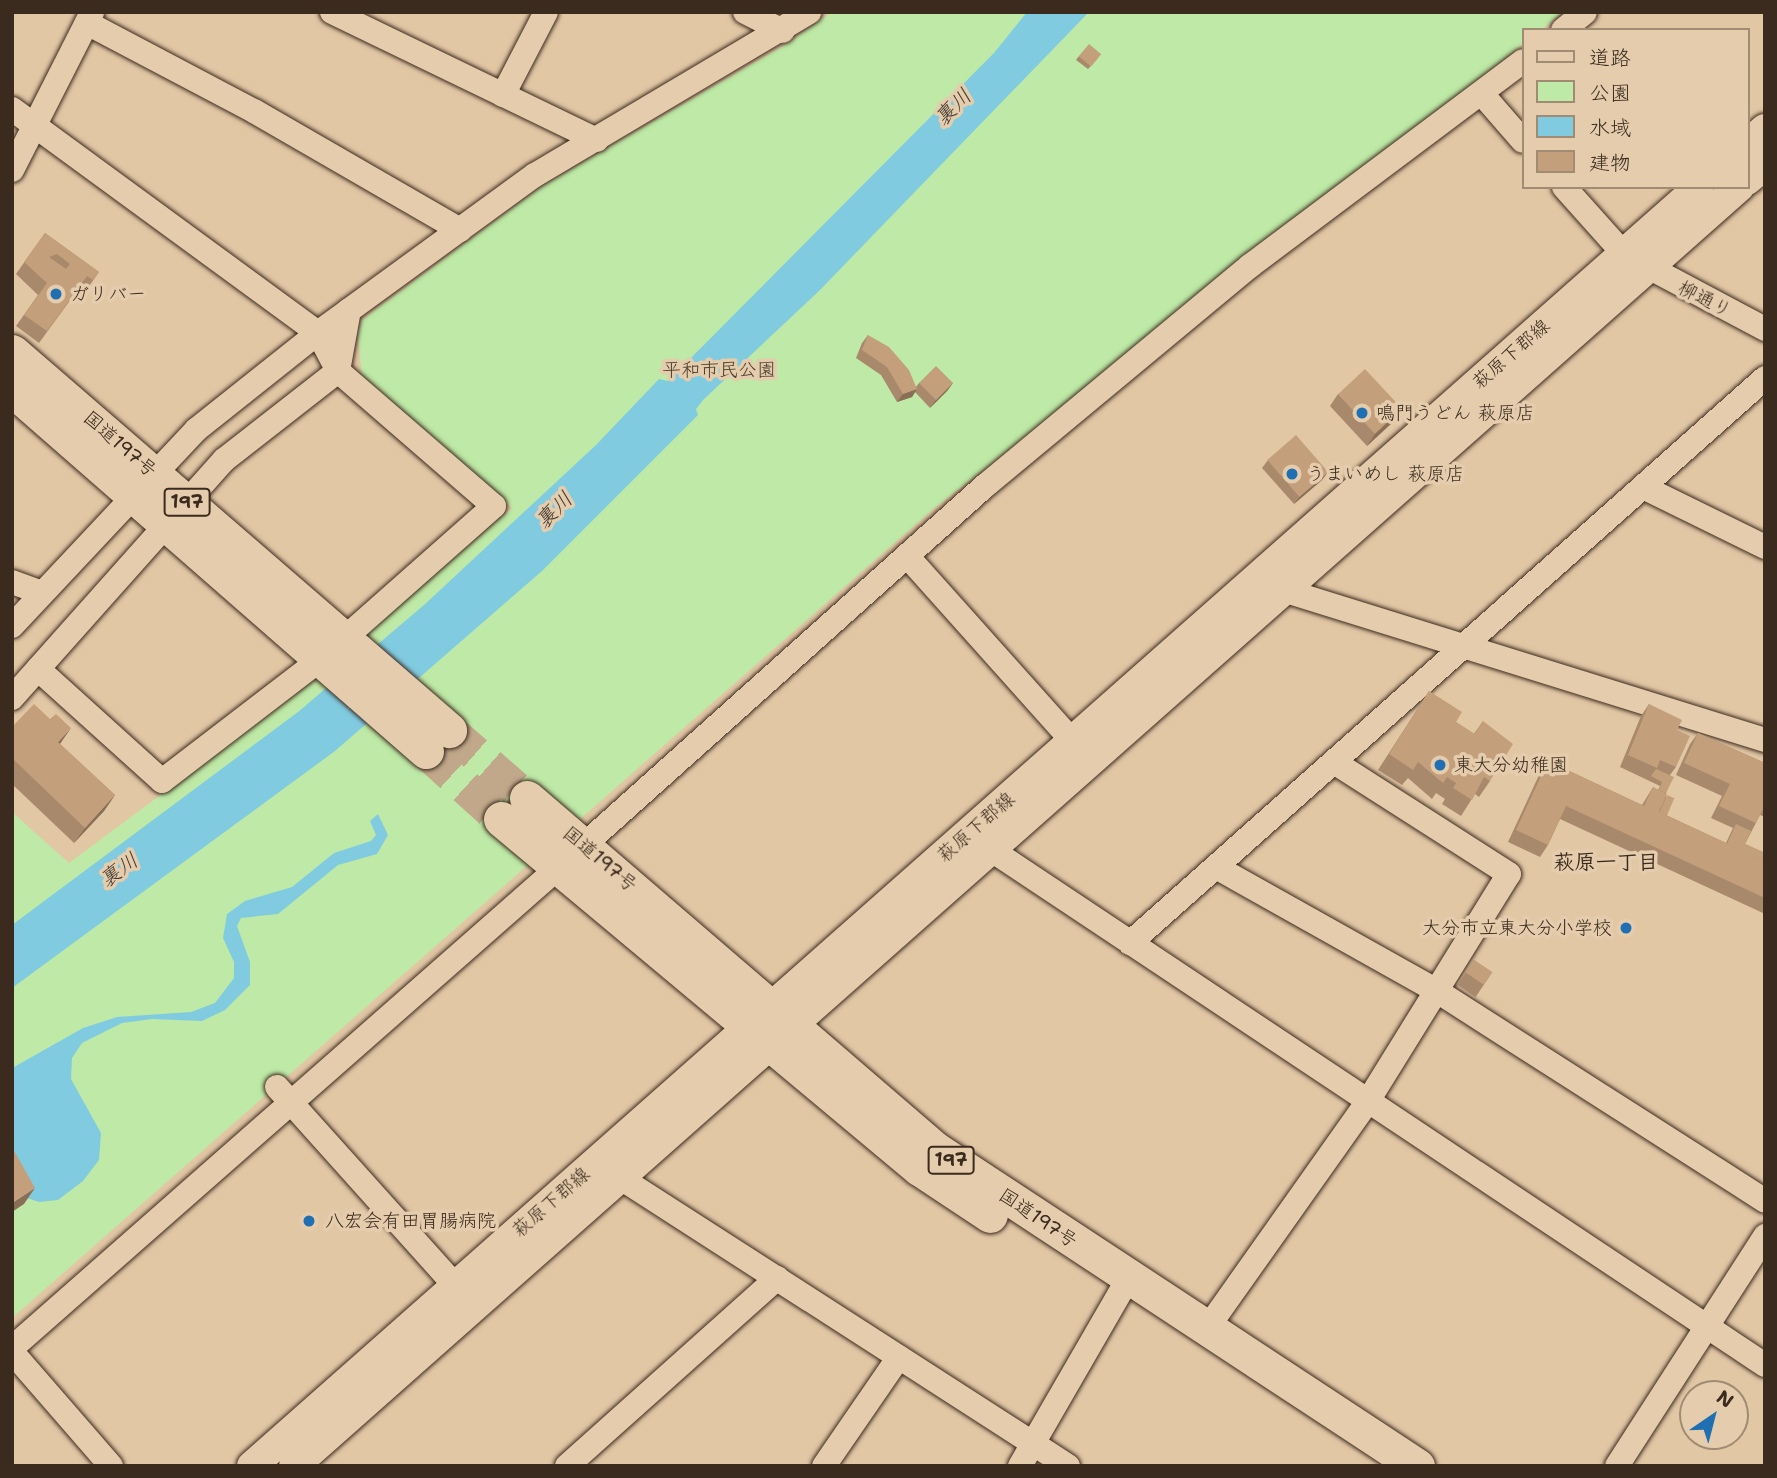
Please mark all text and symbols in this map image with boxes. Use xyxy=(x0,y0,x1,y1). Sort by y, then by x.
legend xyxy=(1522,28,1749,189)
text: 道路 xyxy=(1589,44,1631,72)
text: 公園 xyxy=(1589,79,1631,107)
water label: 裏川 xyxy=(929,83,977,131)
text: 水域 xyxy=(1589,114,1631,142)
text: 建物 xyxy=(1589,149,1631,177)
street label: 柳通り xyxy=(1674,276,1736,322)
place label: ガリバー xyxy=(70,283,146,305)
marker: ガリバー xyxy=(48,286,64,302)
street label: 萩原下郡線 xyxy=(1468,314,1554,394)
park label: 平和市民公園 xyxy=(662,359,776,381)
place label: 鳴門うどん 萩原店 xyxy=(1376,402,1534,424)
marker: 鳴門うどん 萩原店 xyxy=(1354,405,1370,421)
street label: 国道197号 xyxy=(79,406,161,482)
place label: うまいめし 萩原店 xyxy=(1306,463,1464,485)
marker: うまいめし 萩原店 xyxy=(1284,466,1300,482)
water label: 裏川 xyxy=(530,486,578,534)
road number: 197 xyxy=(162,488,212,516)
place label: 東大分幼稚園 xyxy=(1454,754,1568,776)
marker: 東大分幼稚園 xyxy=(1432,757,1448,773)
street label: 萩原下郡線 xyxy=(933,787,1019,867)
street label: 国道197号 xyxy=(558,821,642,897)
water label: 裏川 xyxy=(95,847,143,893)
district label: 萩原一丁目 xyxy=(1554,849,1658,875)
place label: 大分市立東大分小学校 xyxy=(1422,917,1612,939)
marker: 大分市立東大分小学校 xyxy=(1618,920,1634,936)
road number: 197 xyxy=(926,1146,976,1175)
street label: 萩原下郡線 xyxy=(508,1162,594,1242)
street label: 国道197号 xyxy=(994,1183,1082,1253)
place label: 八宏会有田胃腸病院 xyxy=(325,1210,496,1232)
marker: 八宏会有田胃腸病院 xyxy=(299,1211,319,1231)
north arrow xyxy=(1679,1380,1749,1450)
text: N xyxy=(1712,1384,1739,1414)

